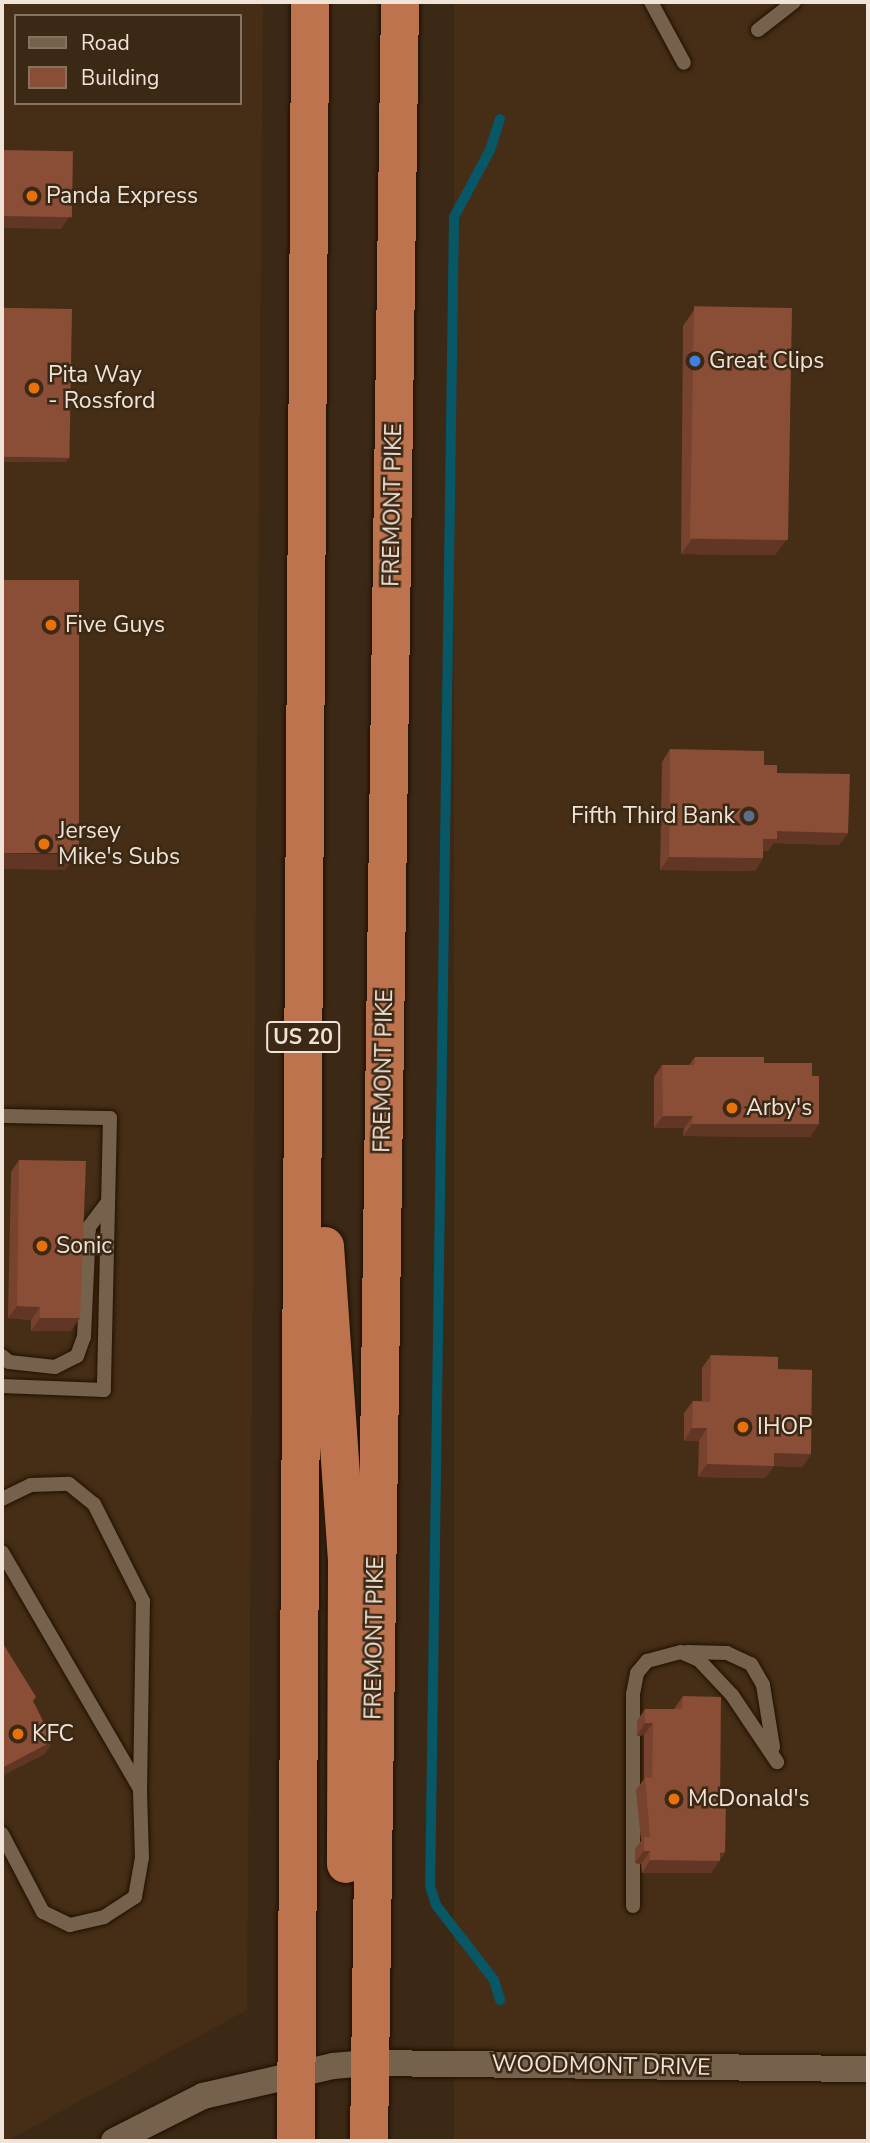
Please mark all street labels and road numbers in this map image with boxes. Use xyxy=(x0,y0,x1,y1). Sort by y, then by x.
street label: FREMONT PIKE xyxy=(378,423,408,587)
street label: FREMONT PIKE xyxy=(369,989,399,1153)
road number: US 20 xyxy=(264,1020,342,1054)
street label: FREMONT PIKE xyxy=(360,1556,390,1720)
street label: WOODMONT DRIVE xyxy=(491,2050,711,2082)

